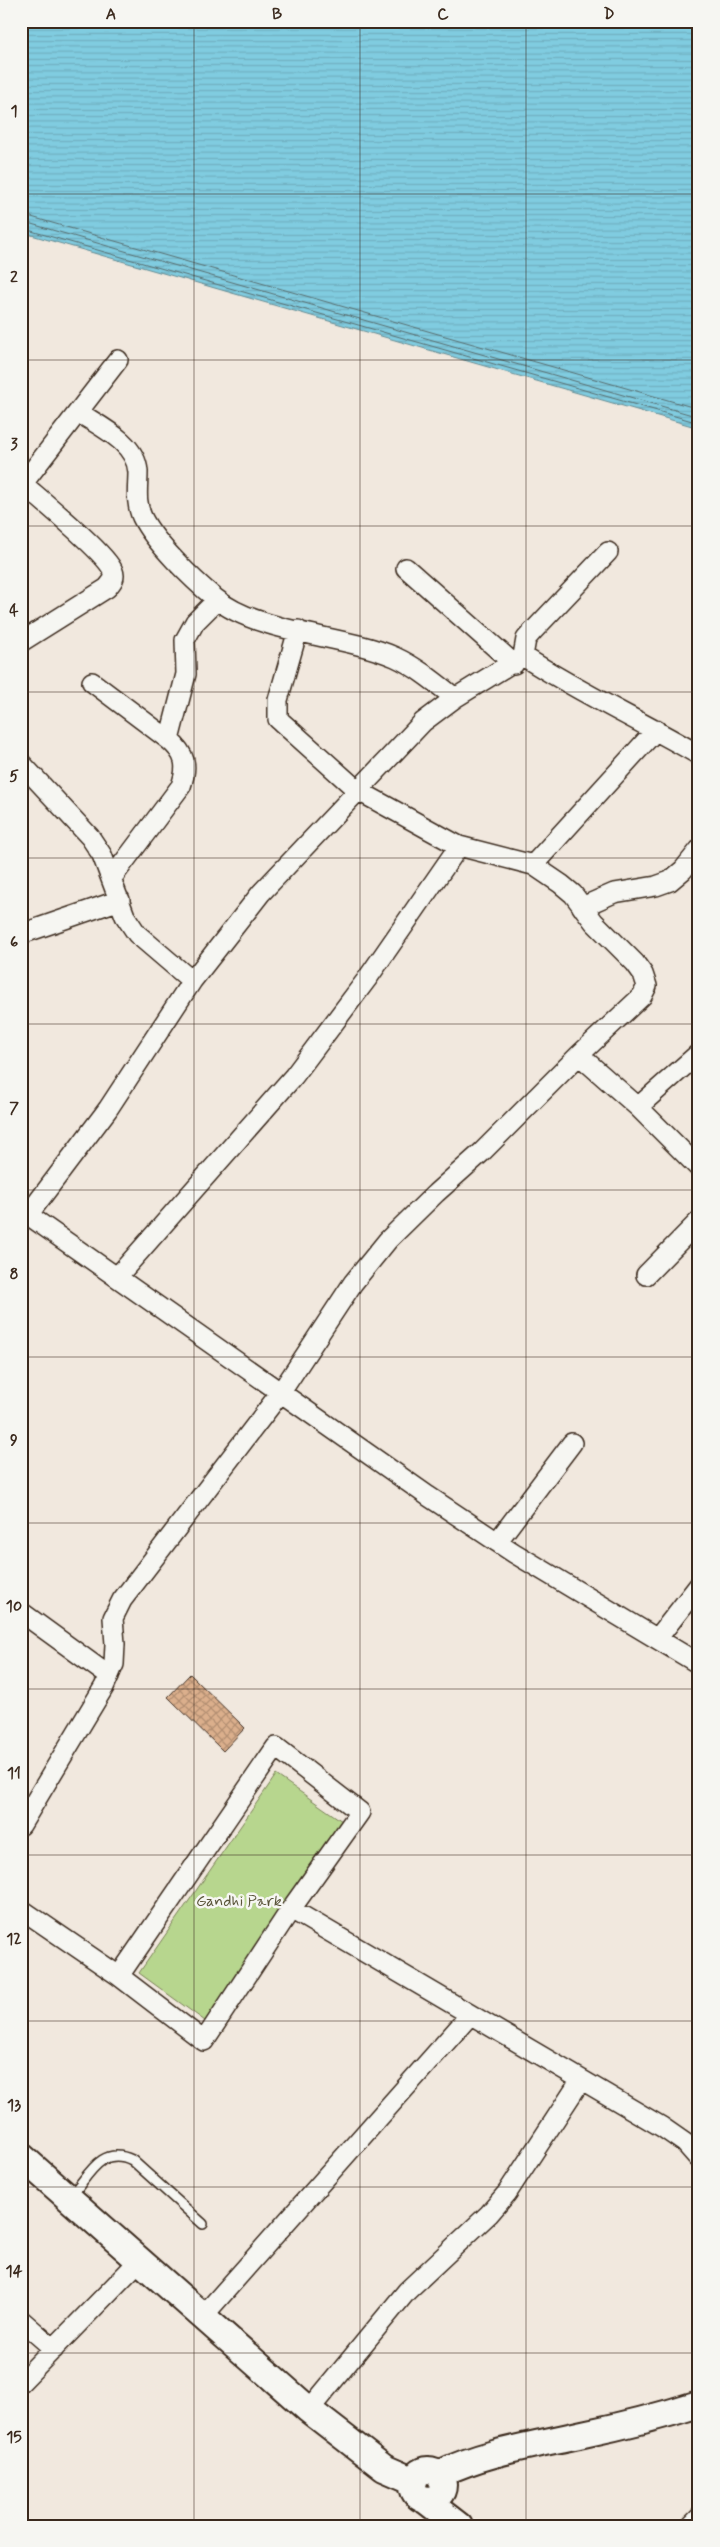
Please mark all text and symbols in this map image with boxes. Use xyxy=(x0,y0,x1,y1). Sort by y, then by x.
text: A xyxy=(106,4,116,25)
text: B xyxy=(272,4,282,25)
text: C xyxy=(437,4,449,25)
text: D xyxy=(603,4,615,25)
text: 1 xyxy=(10,101,18,122)
text: 2 xyxy=(10,267,18,288)
text: 3 xyxy=(10,434,18,455)
text: 4 xyxy=(9,600,19,621)
text: 5 xyxy=(9,766,19,787)
text: 6 xyxy=(10,932,18,953)
text: 7 xyxy=(9,1098,19,1119)
text: 8 xyxy=(9,1264,19,1285)
text: 9 xyxy=(10,1430,18,1451)
text: 10 xyxy=(6,1596,22,1617)
text: 11 xyxy=(7,1763,21,1784)
park label: Gandhi Park xyxy=(196,1891,282,1912)
text: 12 xyxy=(6,1929,22,1950)
text: 13 xyxy=(7,2095,21,2116)
text: 14 xyxy=(6,2261,23,2282)
text: 15 xyxy=(6,2427,22,2448)

